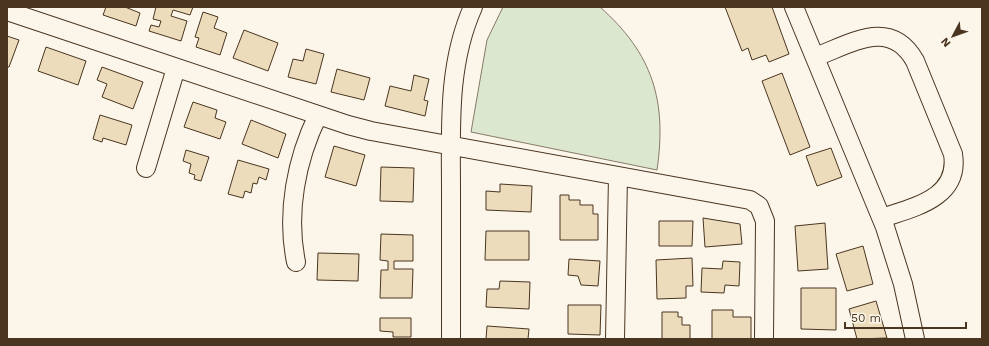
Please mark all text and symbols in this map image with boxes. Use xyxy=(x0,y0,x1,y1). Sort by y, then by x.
north arrow xyxy=(933,16,973,56)
text: N xyxy=(938,35,953,50)
scale bar xyxy=(845,304,966,330)
text: 50 m xyxy=(851,311,881,325)

